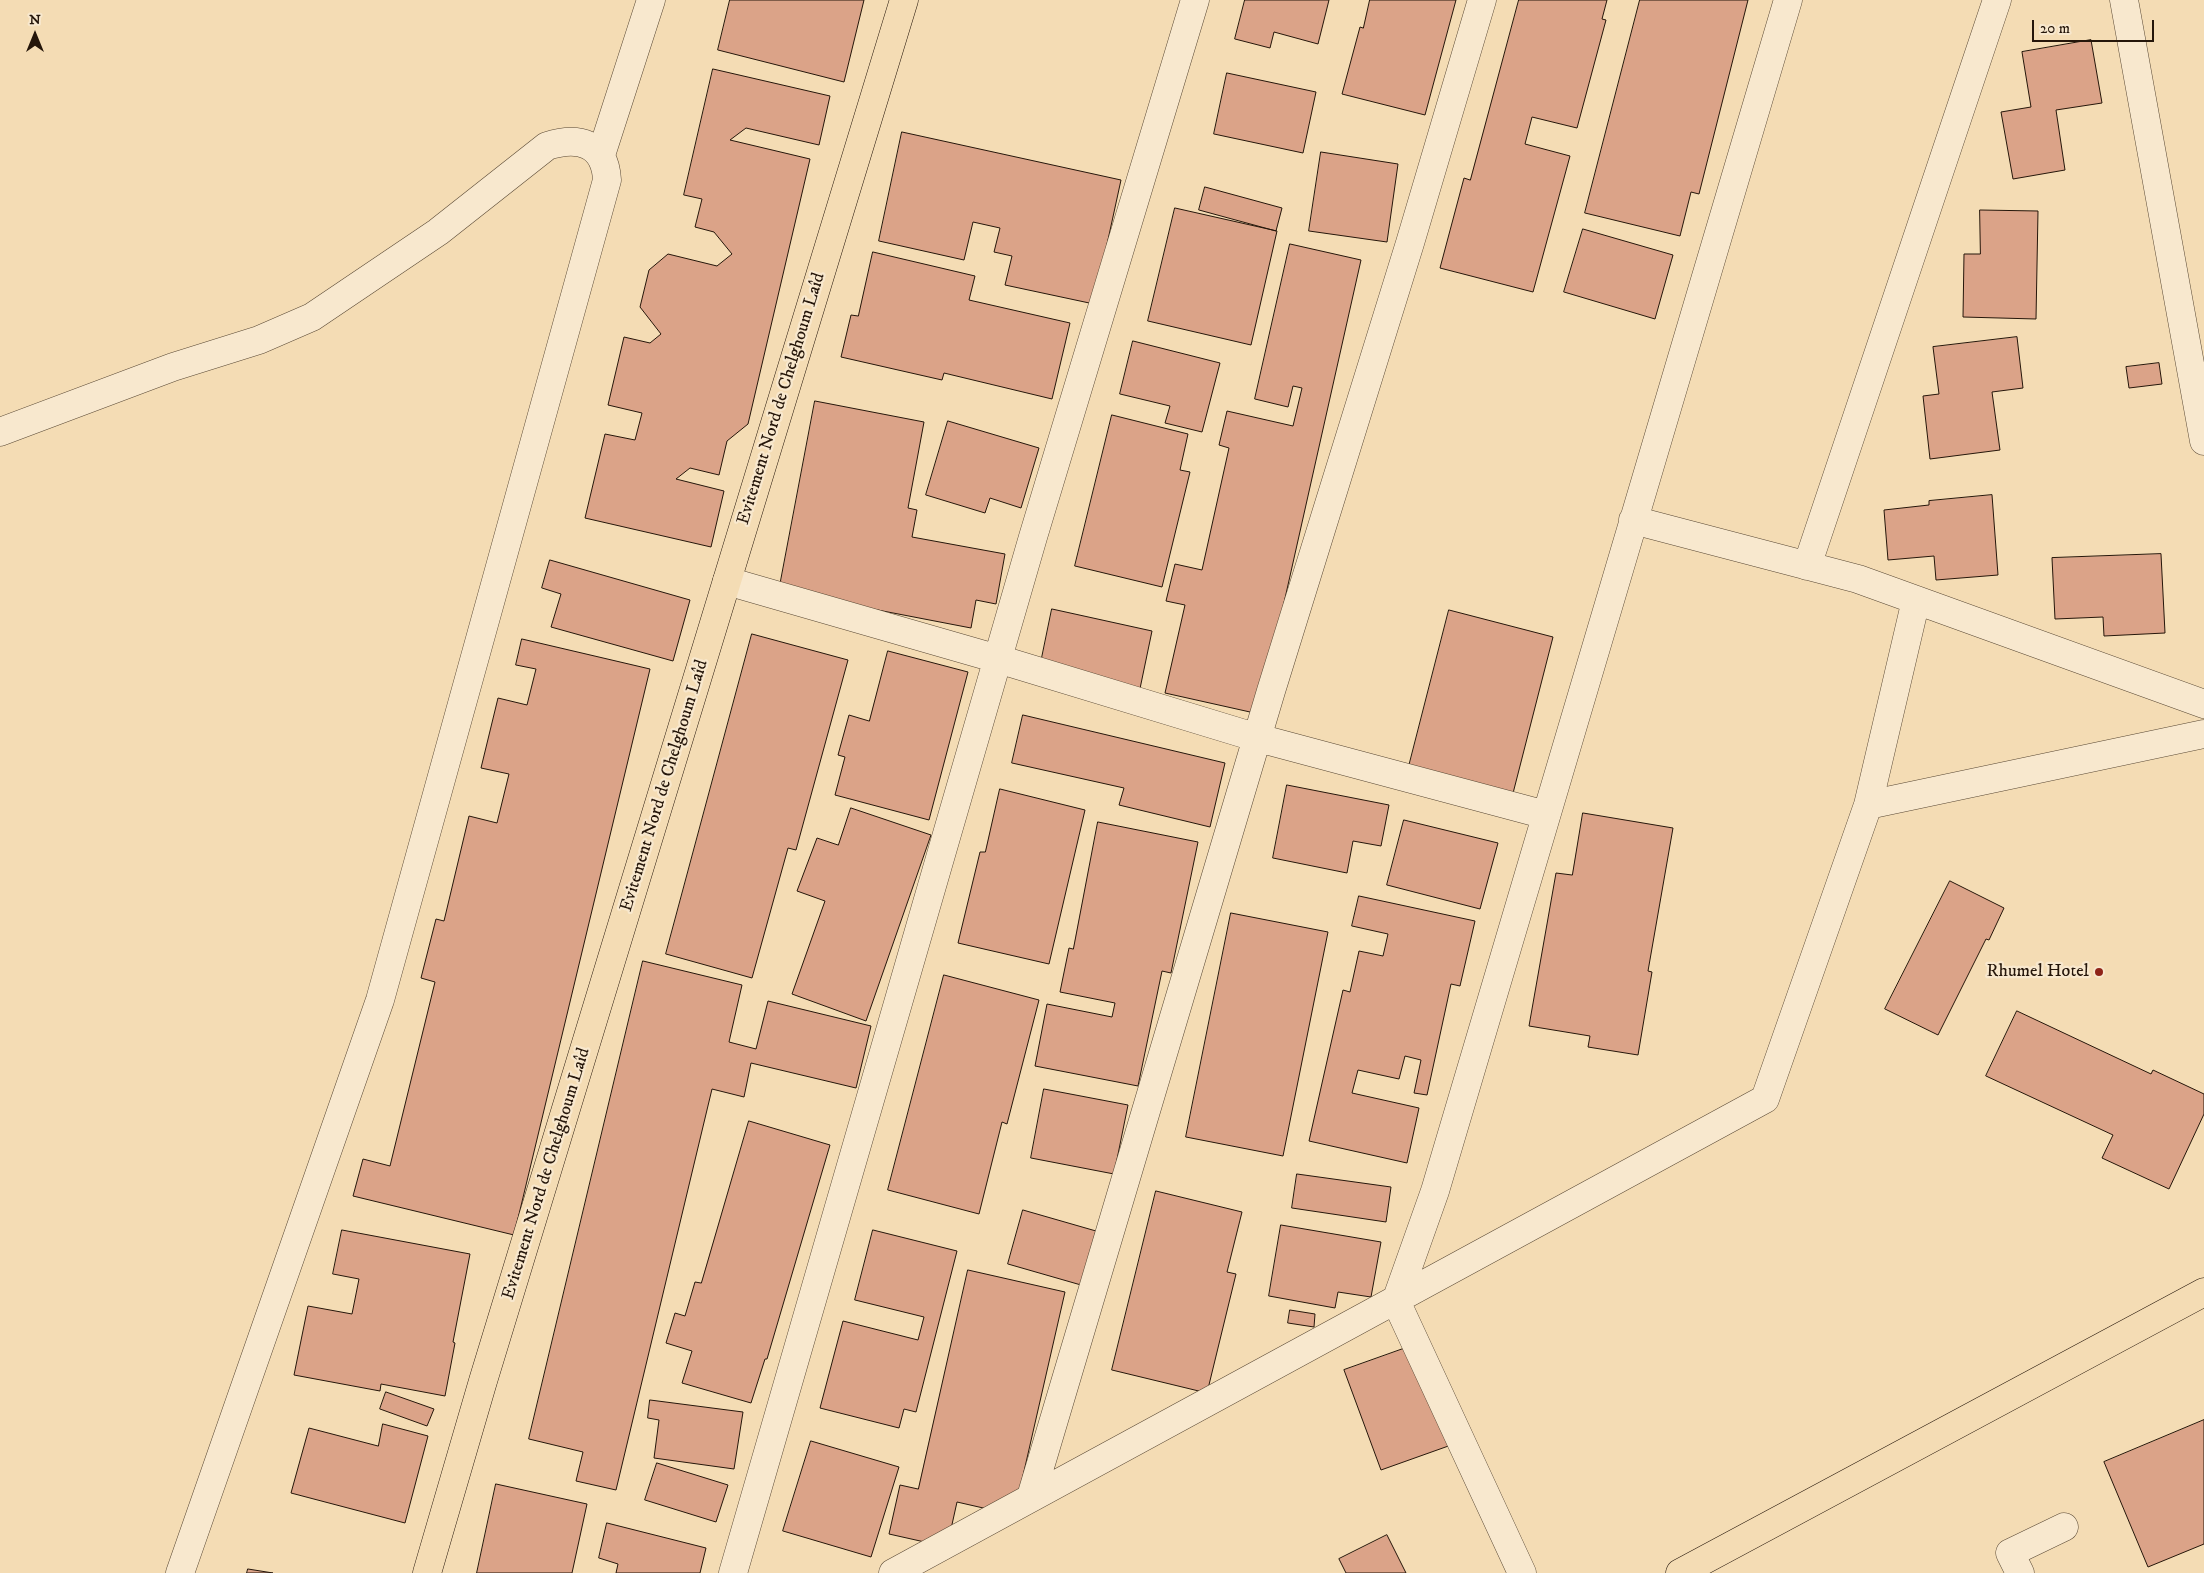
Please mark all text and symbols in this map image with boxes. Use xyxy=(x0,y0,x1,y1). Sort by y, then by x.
north arrow xyxy=(10,10,60,60)
scale bar xyxy=(2034,10,2156,42)
text: N xyxy=(29,11,41,29)
text: 20 m xyxy=(2040,19,2070,38)
street label: Evitement Nord de Chelghoum Laîd xyxy=(733,270,831,528)
street label: Evitement Nord de Chelghoum Laîd xyxy=(616,657,714,915)
place label: Rhumel Hotel xyxy=(1987,961,2089,983)
marker: Rhumel Hotel xyxy=(2093,966,2105,978)
street label: Evitement Nord de Chelghoum Laîd xyxy=(498,1045,596,1303)

